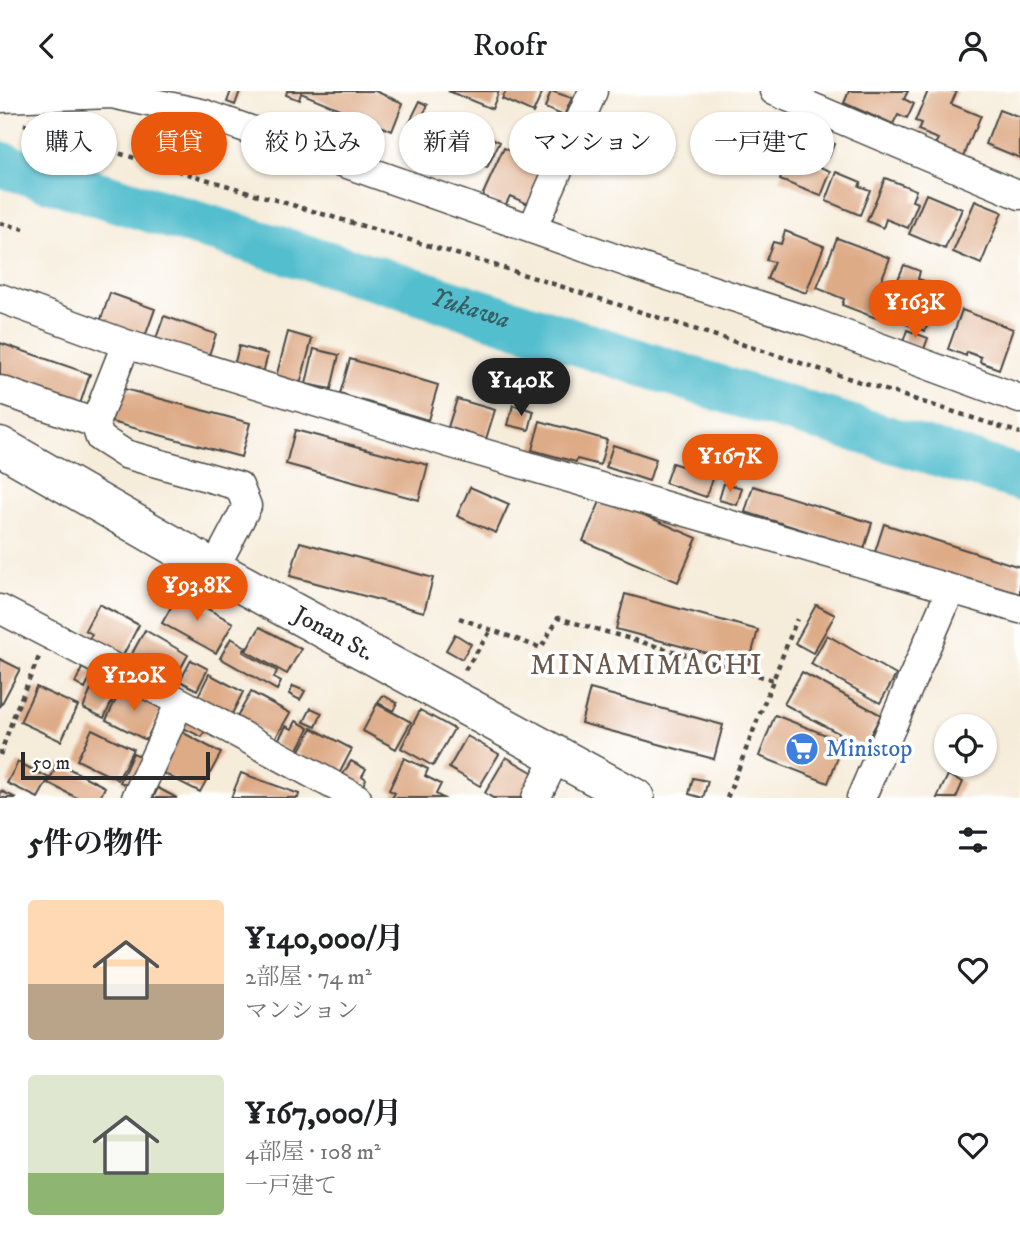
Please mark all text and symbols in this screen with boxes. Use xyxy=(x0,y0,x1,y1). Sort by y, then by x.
text: Roofr xyxy=(473,26,547,66)
icon: back xyxy=(28,27,66,65)
icon: person xyxy=(954,27,992,65)
chip: 購入 xyxy=(21,112,117,175)
chip: 賃貸 xyxy=(131,112,227,175)
chip: 絞り込み xyxy=(241,112,385,175)
chip: 新着 xyxy=(399,112,495,175)
chip: マンション xyxy=(509,112,676,175)
chip: 一戸建て xyxy=(690,112,834,175)
water label: Yukawa xyxy=(427,280,514,336)
pin: ¥163K xyxy=(866,281,964,340)
text: ¥163K xyxy=(885,288,945,317)
pin: ¥140K xyxy=(472,359,570,418)
text: ¥140K xyxy=(488,366,554,395)
pin: ¥167K xyxy=(681,435,779,494)
text: ¥167K xyxy=(698,442,762,471)
pin: ¥93.8K xyxy=(140,563,254,623)
text: ¥93.8K xyxy=(163,571,231,600)
street label: Jonan St. xyxy=(286,599,379,668)
district label: MINAMIMACHI xyxy=(530,648,764,683)
pin: ¥120K xyxy=(85,653,183,713)
text: ¥120K xyxy=(102,661,166,690)
map controls xyxy=(934,714,997,777)
button: locate xyxy=(934,714,997,777)
supermarket icon: Ministop xyxy=(783,730,821,768)
place label: Ministop xyxy=(826,734,912,764)
scale bar xyxy=(21,749,210,781)
text: 50 m xyxy=(32,752,70,775)
icon: filters xyxy=(954,821,992,859)
text: 5件の物件 xyxy=(28,826,163,863)
text: ¥140,000/月 xyxy=(245,921,404,958)
icon: home xyxy=(84,928,168,1012)
icon: heart xyxy=(954,951,992,989)
text: 2部屋 · 74 m² xyxy=(245,963,372,992)
text: マンション xyxy=(245,997,359,1026)
text: ¥167,000/月 xyxy=(245,1096,402,1133)
icon: home xyxy=(84,1103,168,1187)
icon: heart xyxy=(954,1126,992,1164)
text: 4部屋 · 108 m² xyxy=(245,1138,381,1167)
text: 一戸建て xyxy=(245,1172,337,1201)

